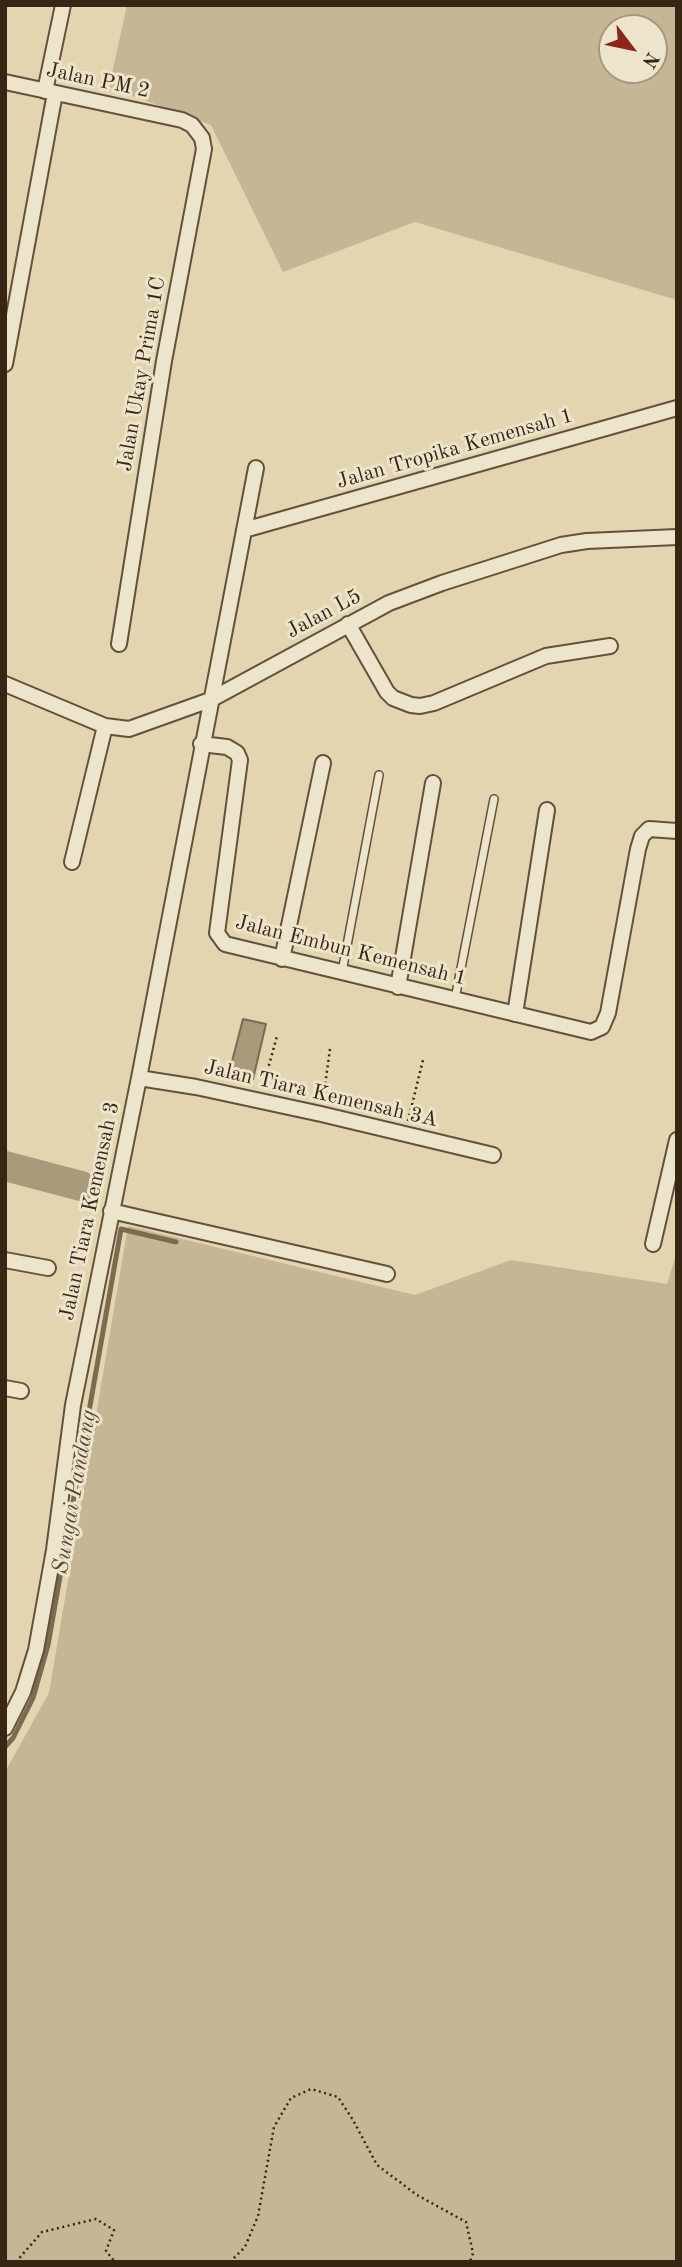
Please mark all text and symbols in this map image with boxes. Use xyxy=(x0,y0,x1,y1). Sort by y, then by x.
north arrow xyxy=(598,14,668,84)
text: N xyxy=(638,48,661,71)
street label: Jalan PM 2 xyxy=(44,58,152,104)
street label: Jalan Ukay Prima 1C xyxy=(112,275,172,473)
street label: Jalan Tropika Kemensah 1 xyxy=(334,403,576,495)
street label: Jalan L5 xyxy=(282,584,366,644)
street label: Jalan Embun Kemensah 1 xyxy=(233,910,469,992)
street label: Jalan Tiara Kemensah 3A xyxy=(202,1055,440,1133)
street label: Jalan Tiara Kemensah 3 xyxy=(54,1099,126,1323)
water label: Sungai Pandang xyxy=(47,1408,103,1576)

